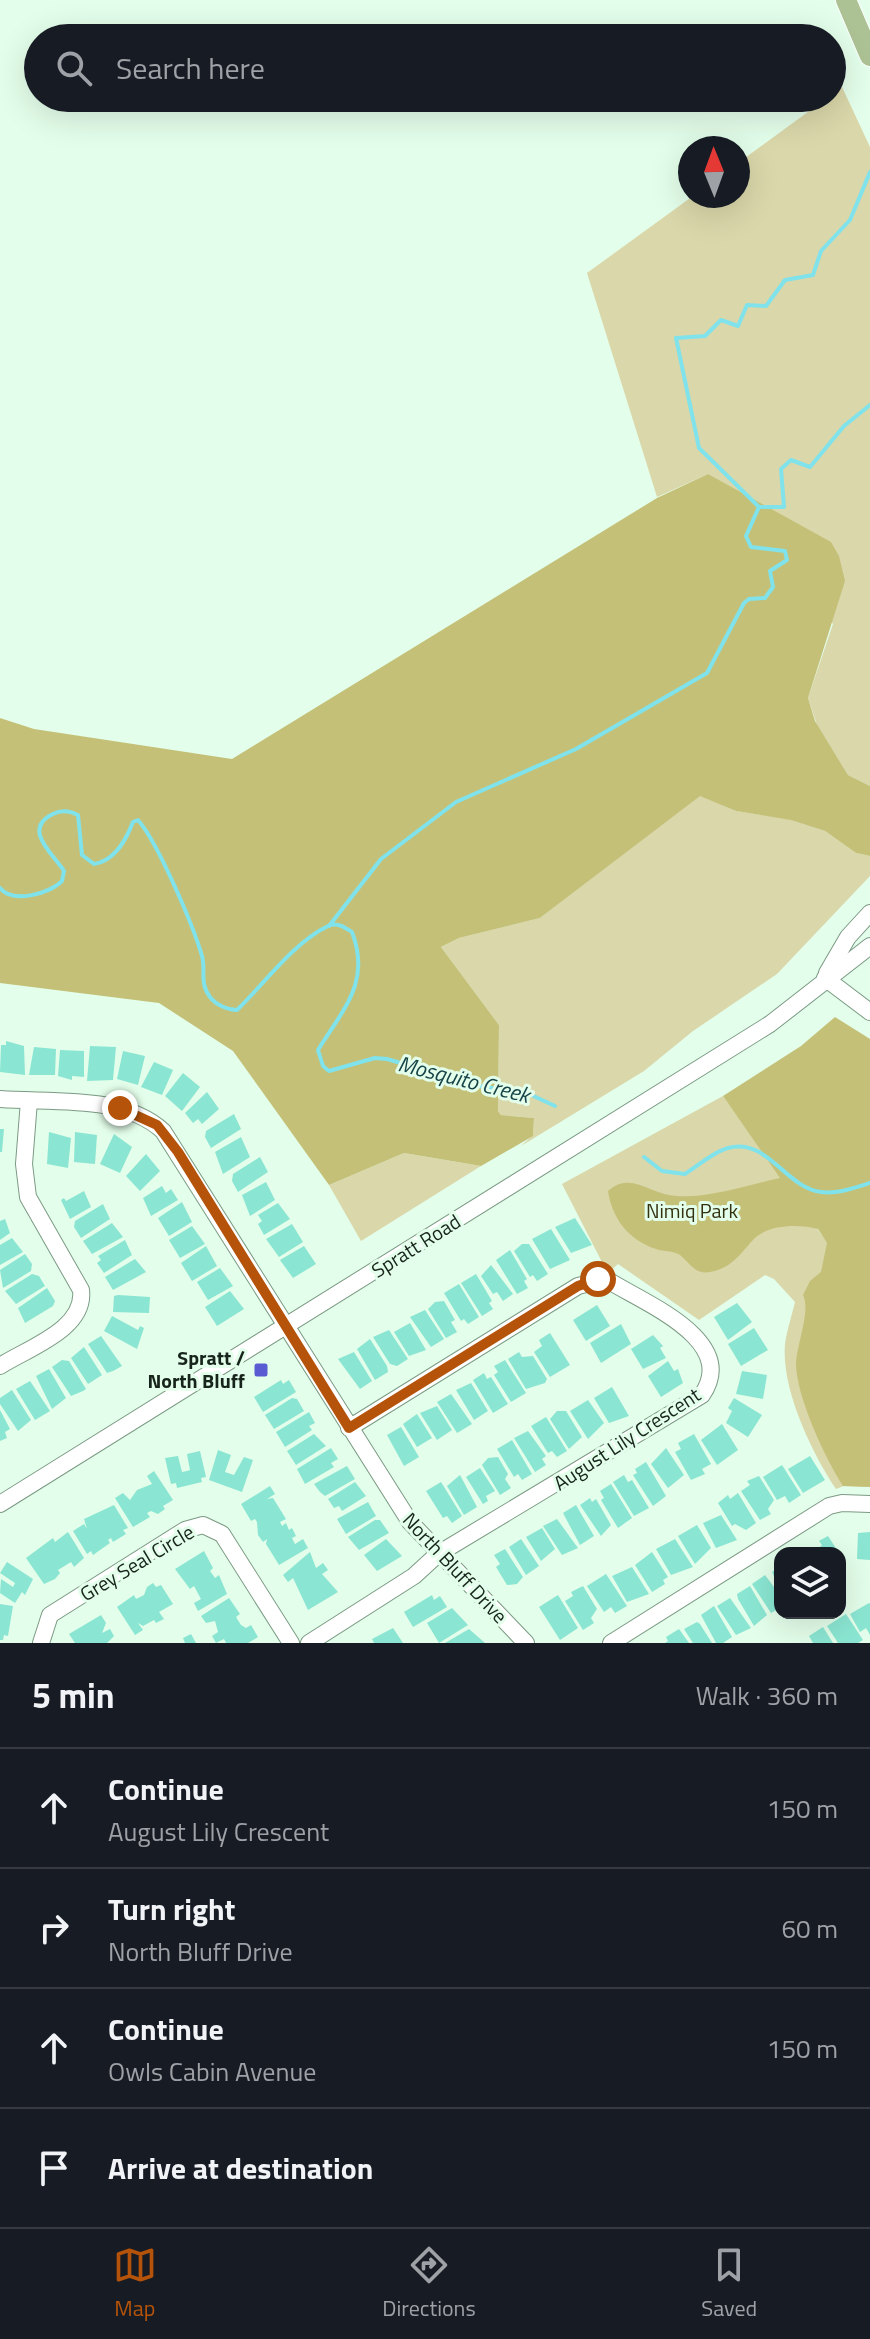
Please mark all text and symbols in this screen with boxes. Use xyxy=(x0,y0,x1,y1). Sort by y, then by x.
search box xyxy=(24,24,846,112)
text: Search here xyxy=(116,45,265,91)
icon: search xyxy=(52,46,96,90)
north arrow xyxy=(678,136,750,208)
water label: Mosquito Creek xyxy=(395,1046,535,1112)
route end xyxy=(102,1090,138,1126)
park label: Nimiq Park xyxy=(646,1195,739,1226)
street label: Spratt Road xyxy=(365,1206,466,1285)
route start xyxy=(580,1261,616,1297)
place label: Spratt / North Bluff xyxy=(148,1342,245,1396)
marker: Spratt / North Bluff xyxy=(252,1361,270,1379)
street label: August Lily Crescent xyxy=(547,1379,707,1498)
street label: North Bluff Drive xyxy=(396,1505,515,1630)
street label: Grey Seal Circle xyxy=(74,1516,200,1609)
map controls xyxy=(774,1547,846,1619)
button: layers xyxy=(774,1547,846,1619)
text: 5 min xyxy=(32,1669,115,1721)
text: Walk · 360 m xyxy=(696,1676,838,1715)
text: Continue xyxy=(108,1766,224,1812)
icon: ahead xyxy=(32,1786,76,1830)
text: 150 m xyxy=(767,1789,838,1828)
text: August Lily Crescent xyxy=(108,1812,329,1851)
text: Turn right xyxy=(108,1886,236,1932)
icon: right xyxy=(32,1906,76,1950)
text: 60 m xyxy=(781,1909,838,1948)
text: North Bluff Drive xyxy=(108,1932,293,1971)
text: Continue xyxy=(108,2006,224,2052)
icon: ahead xyxy=(32,2026,76,2070)
text: 150 m xyxy=(767,2029,838,2068)
text: Owls Cabin Avenue xyxy=(108,2052,316,2091)
text: Arrive at destination xyxy=(108,2145,373,2191)
icon: arrive xyxy=(32,2146,76,2190)
tab: Map xyxy=(113,2243,157,2325)
tab: Directions xyxy=(382,2243,476,2325)
tab: Saved xyxy=(701,2243,757,2325)

